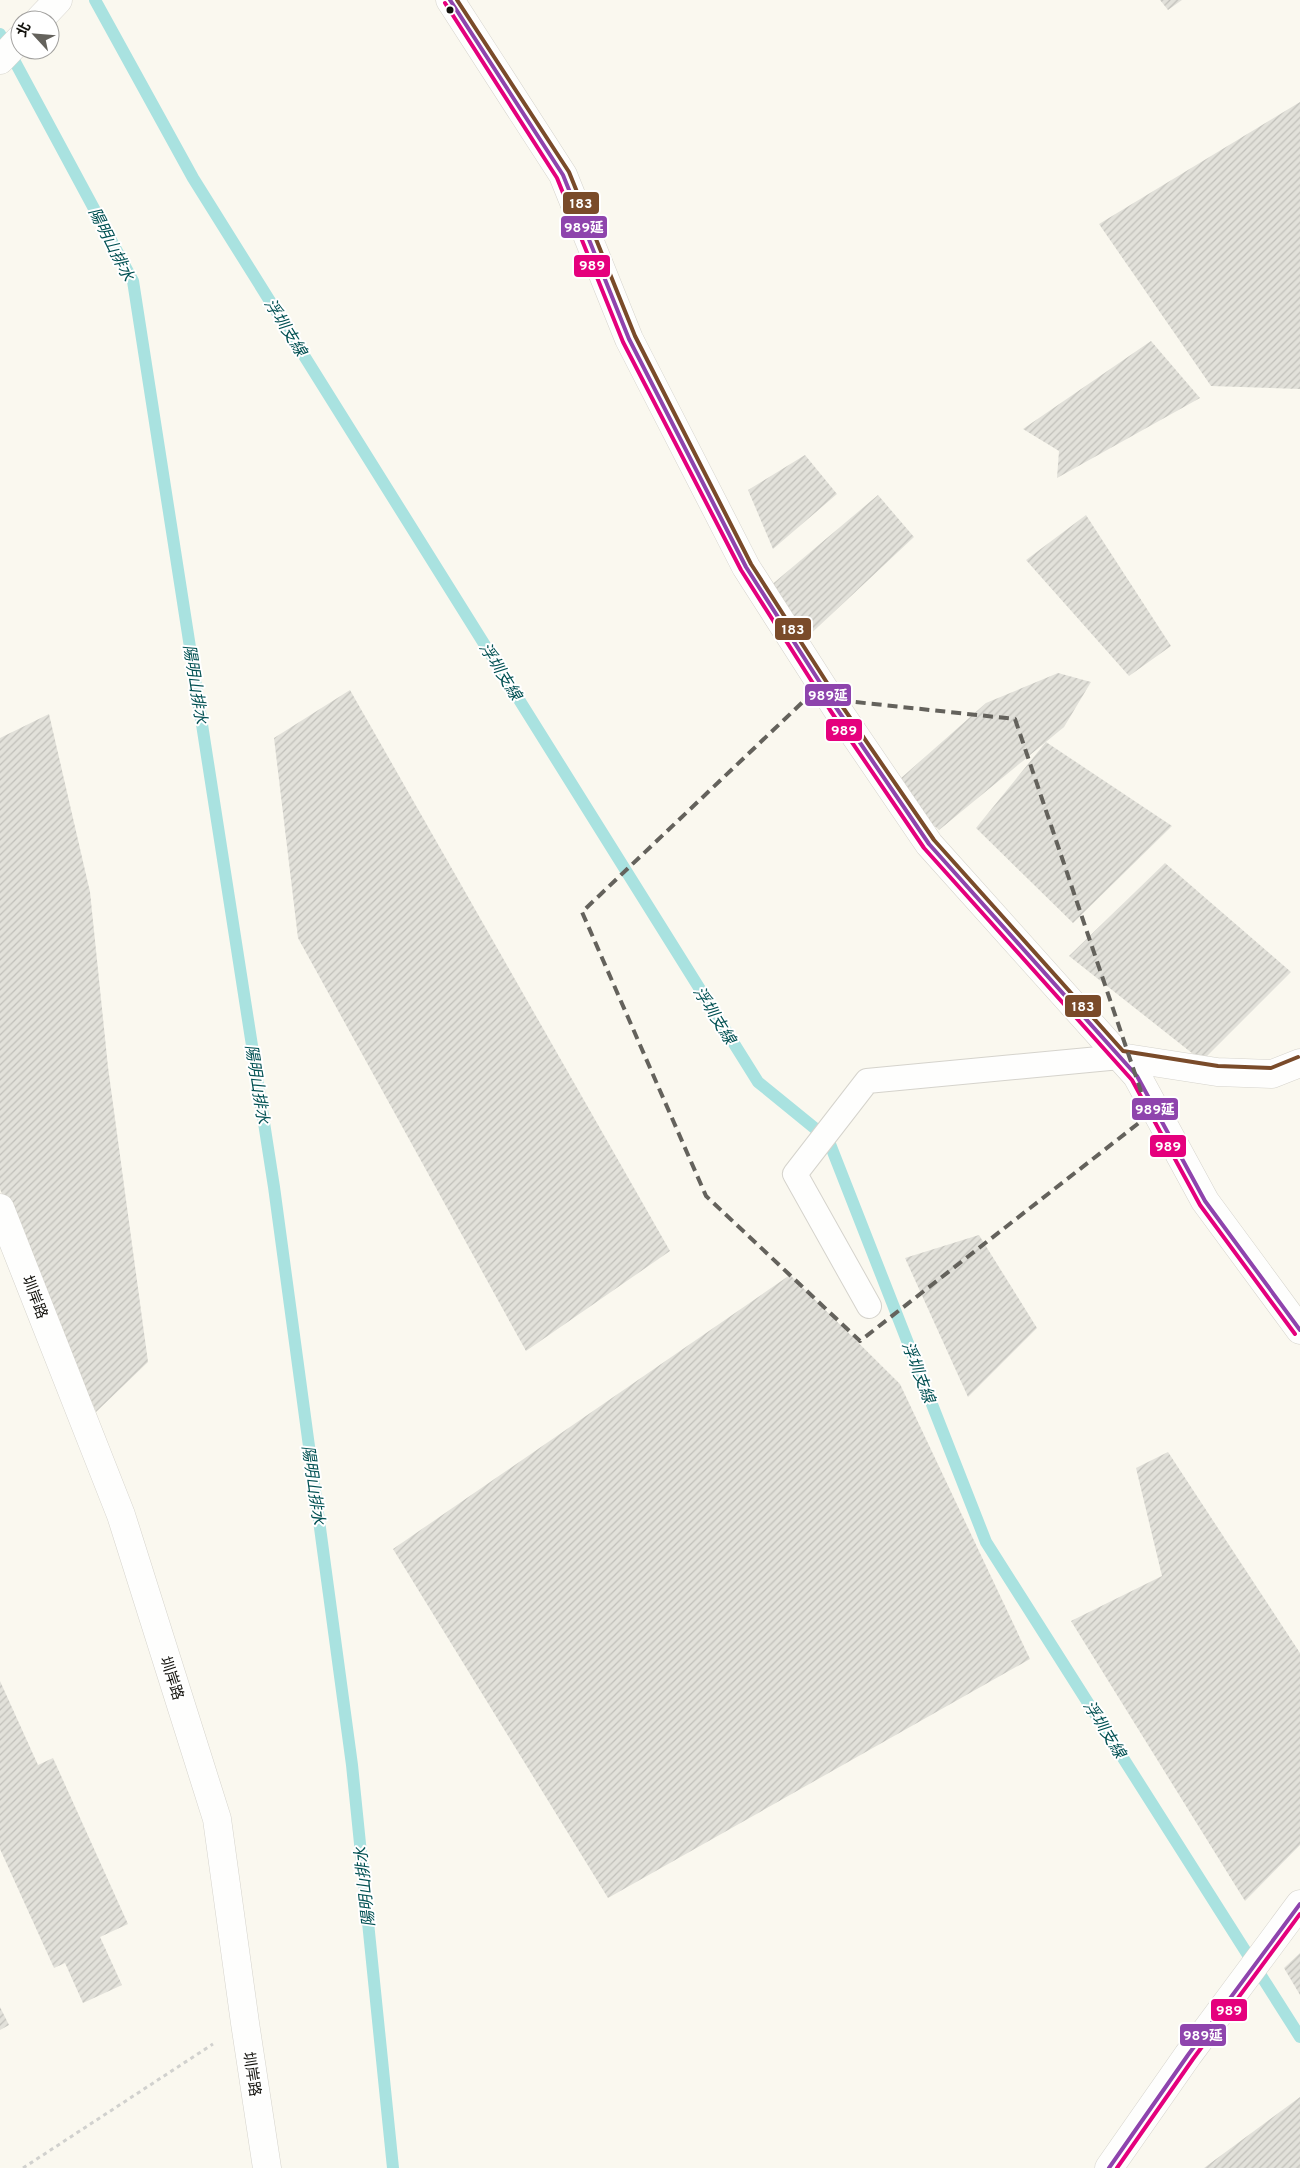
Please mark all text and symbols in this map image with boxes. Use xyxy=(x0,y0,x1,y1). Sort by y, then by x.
unlabelled marker xyxy=(445,5,455,15)
north arrow xyxy=(10,10,60,60)
text: 北 xyxy=(14,20,35,40)
line badge: 183 xyxy=(562,191,600,215)
text: 183 xyxy=(570,196,592,213)
water label: 陽明山排水 xyxy=(83,205,138,286)
line badge: 989延 xyxy=(560,215,608,239)
text: 989延 xyxy=(564,220,604,237)
line badge: 989 xyxy=(573,254,611,278)
text: 989 xyxy=(579,258,605,275)
water label: 浮圳支線 xyxy=(259,296,311,362)
line badge: 183 xyxy=(774,617,812,641)
text: 183 xyxy=(782,622,804,639)
water label: 浮圳支線 xyxy=(474,640,526,706)
water label: 陽明山排水 xyxy=(178,643,210,726)
line badge: 989延 xyxy=(804,683,852,707)
text: 989延 xyxy=(808,688,848,705)
line badge: 989 xyxy=(825,718,863,742)
text: 989 xyxy=(831,723,857,740)
water label: 浮圳支線 xyxy=(688,984,740,1050)
line badge: 183 xyxy=(1064,994,1102,1018)
text: 183 xyxy=(1072,999,1094,1016)
water label: 陽明山排水 xyxy=(240,1043,272,1126)
line badge: 989延 xyxy=(1131,1097,1179,1121)
text: 989延 xyxy=(1135,1102,1175,1119)
line badge: 989 xyxy=(1149,1134,1187,1158)
text: 989 xyxy=(1155,1139,1181,1156)
street label: 圳岸路 xyxy=(17,1273,51,1322)
water label: 浮圳支線 xyxy=(896,1339,939,1408)
water label: 陽明山排水 xyxy=(297,1444,328,1527)
street label: 圳岸路 xyxy=(155,1654,187,1703)
water label: 浮圳支線 xyxy=(1078,1698,1130,1764)
water label: 陽明山排水 xyxy=(352,1845,380,1928)
line badge: 989 xyxy=(1210,1998,1248,2022)
text: 989 xyxy=(1216,2003,1242,2020)
line badge: 989延 xyxy=(1179,2023,1227,2047)
text: 989延 xyxy=(1183,2028,1223,2045)
street label: 圳岸路 xyxy=(238,2051,263,2098)

